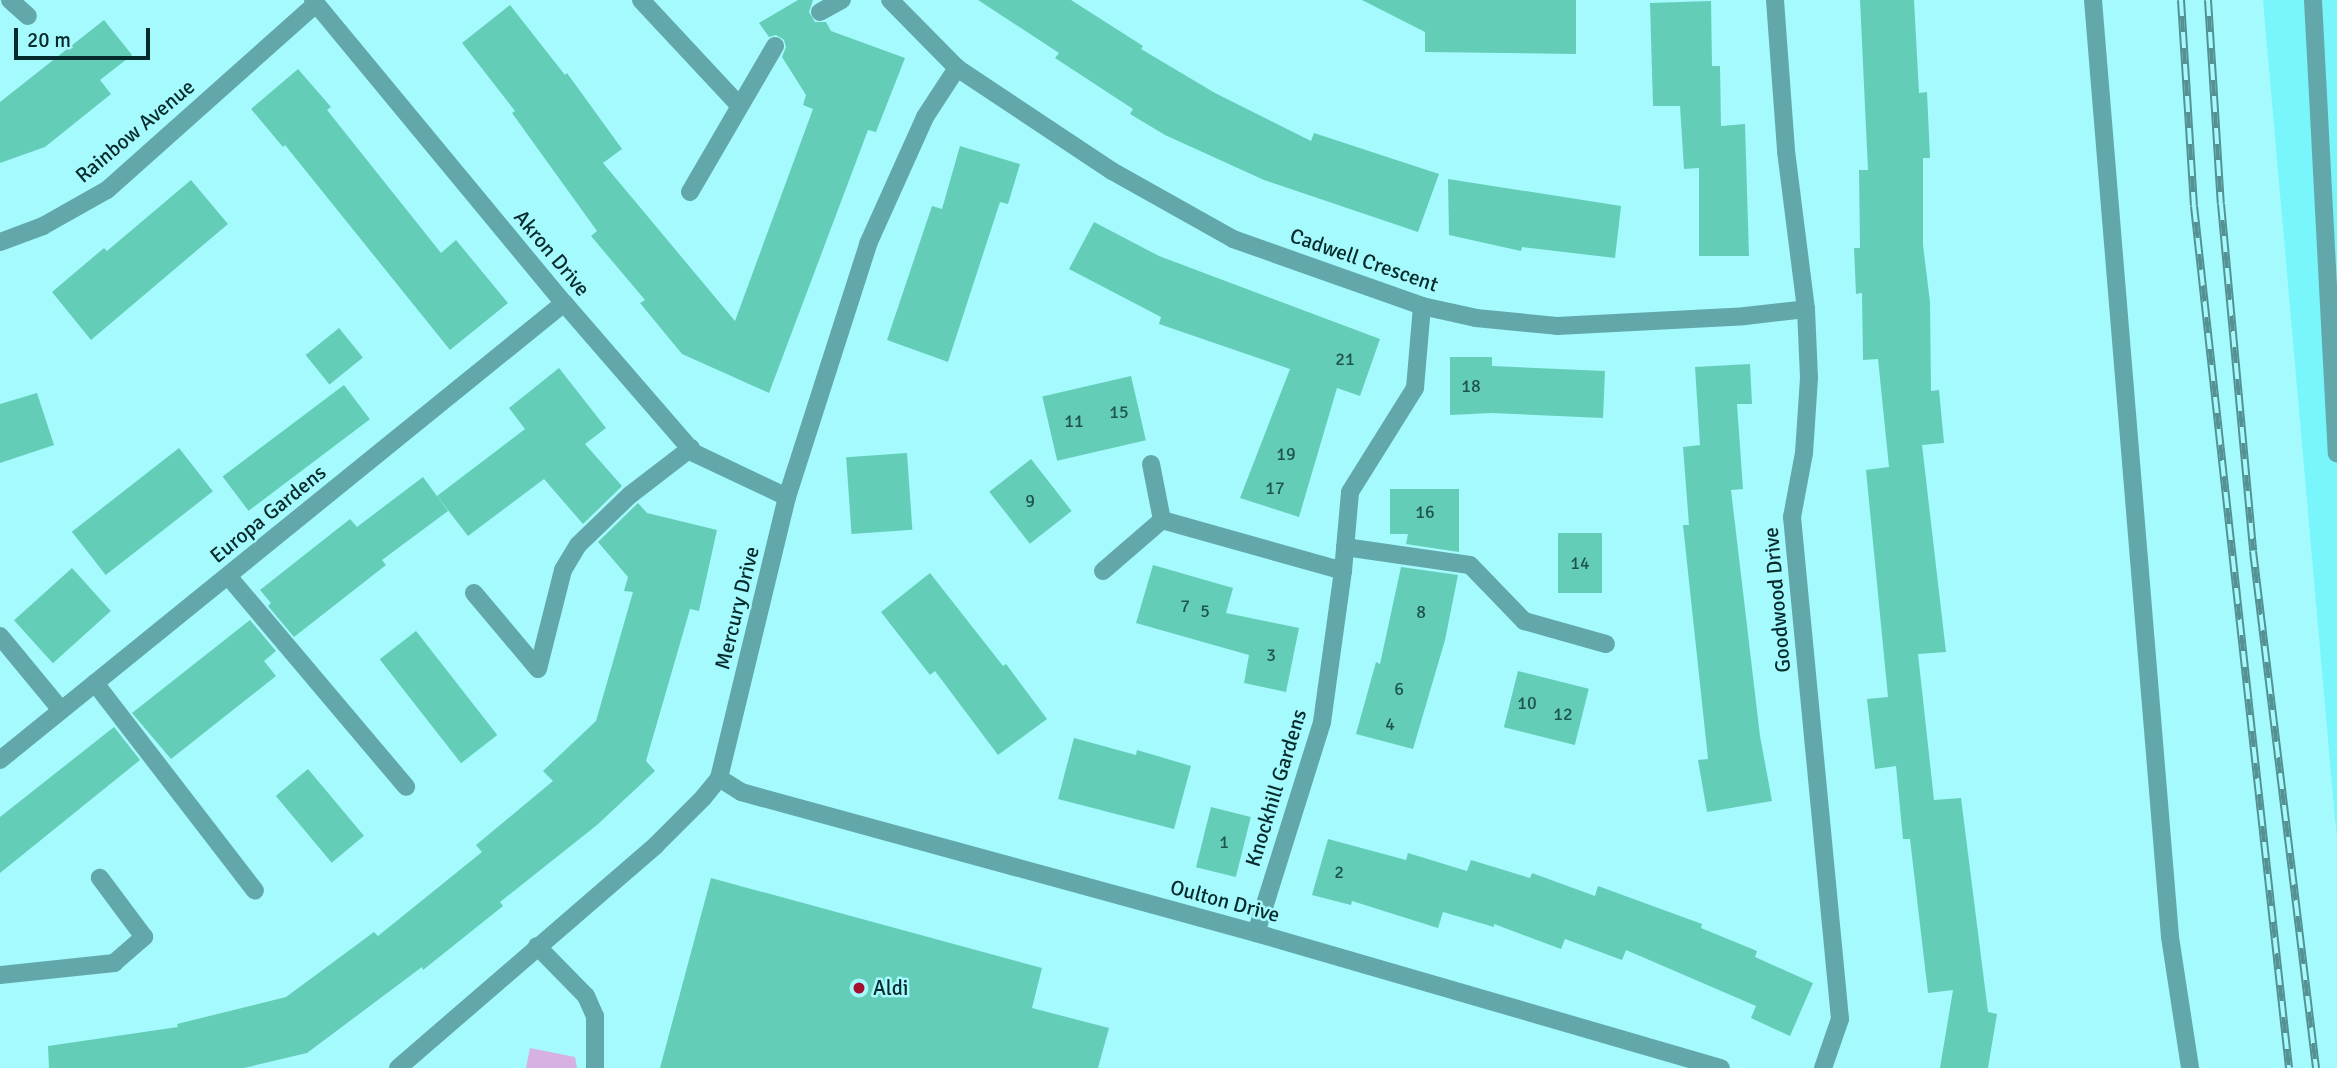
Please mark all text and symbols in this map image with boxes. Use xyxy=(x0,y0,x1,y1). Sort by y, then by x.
scale bar xyxy=(18,14,154,58)
text: 20 m xyxy=(27,27,71,53)
street label: Rainbow Avenue xyxy=(70,74,200,188)
street label: Akron Drive xyxy=(509,205,595,301)
street label: Cadwell Crescent xyxy=(1287,223,1441,297)
house number: 21 xyxy=(1335,348,1355,370)
house number: 18 xyxy=(1461,375,1481,397)
house number: 15 xyxy=(1109,401,1129,423)
house number: 11 xyxy=(1064,410,1084,432)
house number: 19 xyxy=(1276,443,1296,465)
street label: Europa Gardens xyxy=(205,460,331,568)
house number: 17 xyxy=(1265,477,1285,499)
house number: 9 xyxy=(1025,490,1035,512)
house number: 16 xyxy=(1415,501,1435,523)
street label: Goodwood Drive xyxy=(1758,526,1796,674)
street label: Mercury Drive xyxy=(710,544,764,672)
house number: 14 xyxy=(1570,552,1590,574)
house number: 7 xyxy=(1180,595,1190,617)
house number: 5 xyxy=(1200,600,1210,622)
house number: 8 xyxy=(1416,601,1426,623)
house number: 3 xyxy=(1266,644,1276,666)
house number: 6 xyxy=(1394,678,1404,700)
house number: 10 xyxy=(1517,692,1537,714)
house number: 12 xyxy=(1553,703,1573,725)
street label: Knockhill Gardens xyxy=(1240,706,1312,870)
house number: 4 xyxy=(1385,713,1395,735)
house number: 1 xyxy=(1219,831,1229,853)
house number: 2 xyxy=(1334,861,1344,883)
street label: Oulton Drive xyxy=(1168,874,1282,928)
place label: Aldi xyxy=(873,975,908,1001)
marker: Aldi xyxy=(851,980,867,996)

